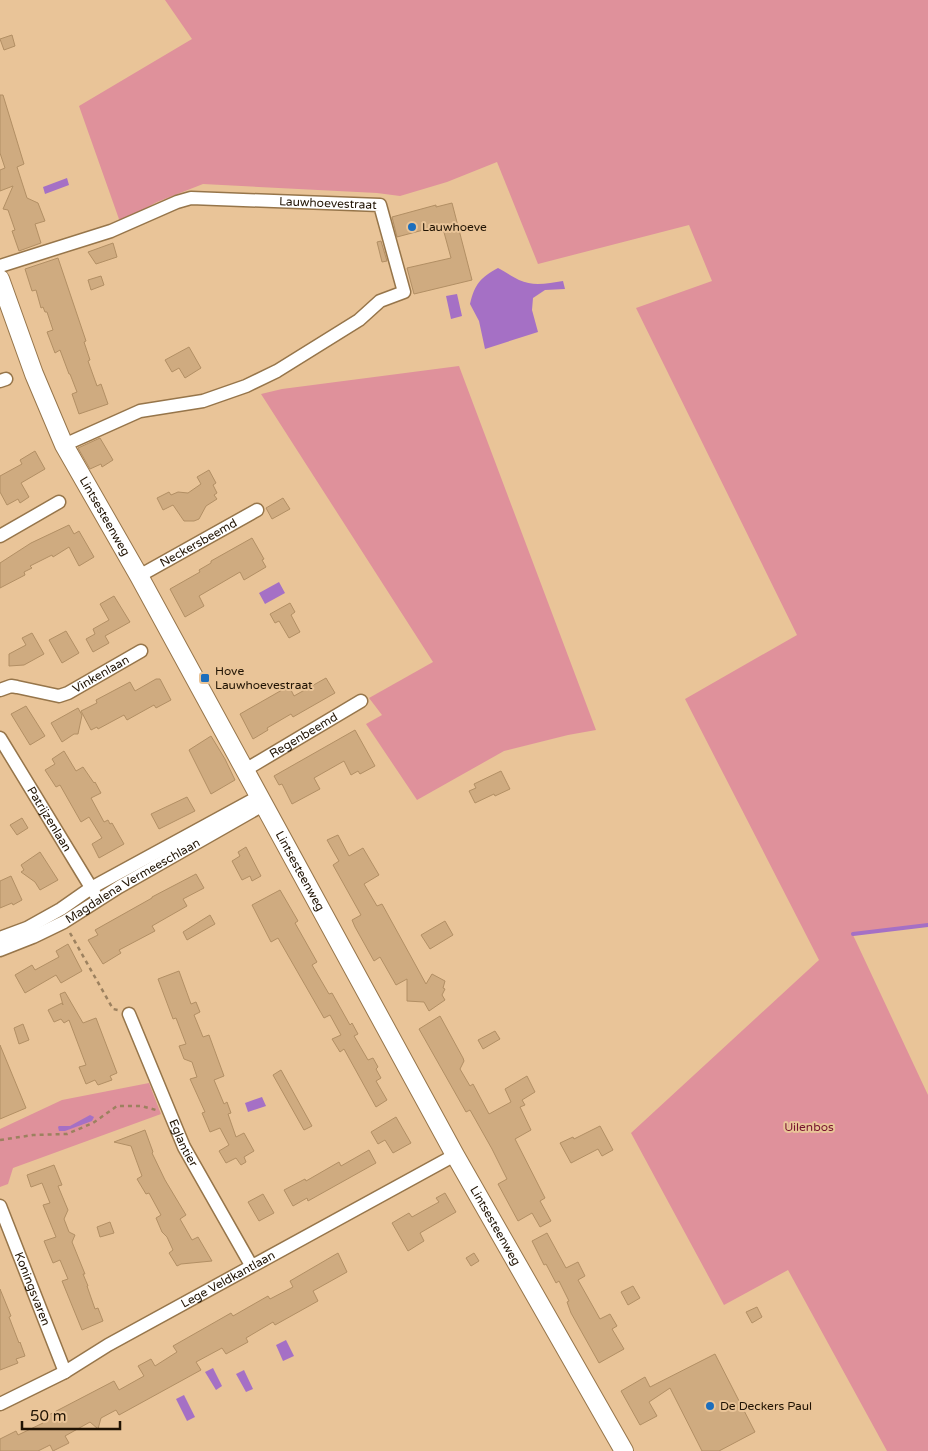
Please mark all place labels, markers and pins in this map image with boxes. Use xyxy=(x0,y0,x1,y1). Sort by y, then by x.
place label: Lauwhoeve xyxy=(422,220,487,234)
marker: Lauwhoeve xyxy=(406,221,418,233)
place label: Hove Lauwhoevestraat xyxy=(215,664,313,692)
marker: Hove Lauwhoevestraat xyxy=(199,672,211,684)
place label: De Deckers Paul xyxy=(720,1399,812,1413)
marker: De Deckers Paul xyxy=(704,1400,716,1412)

